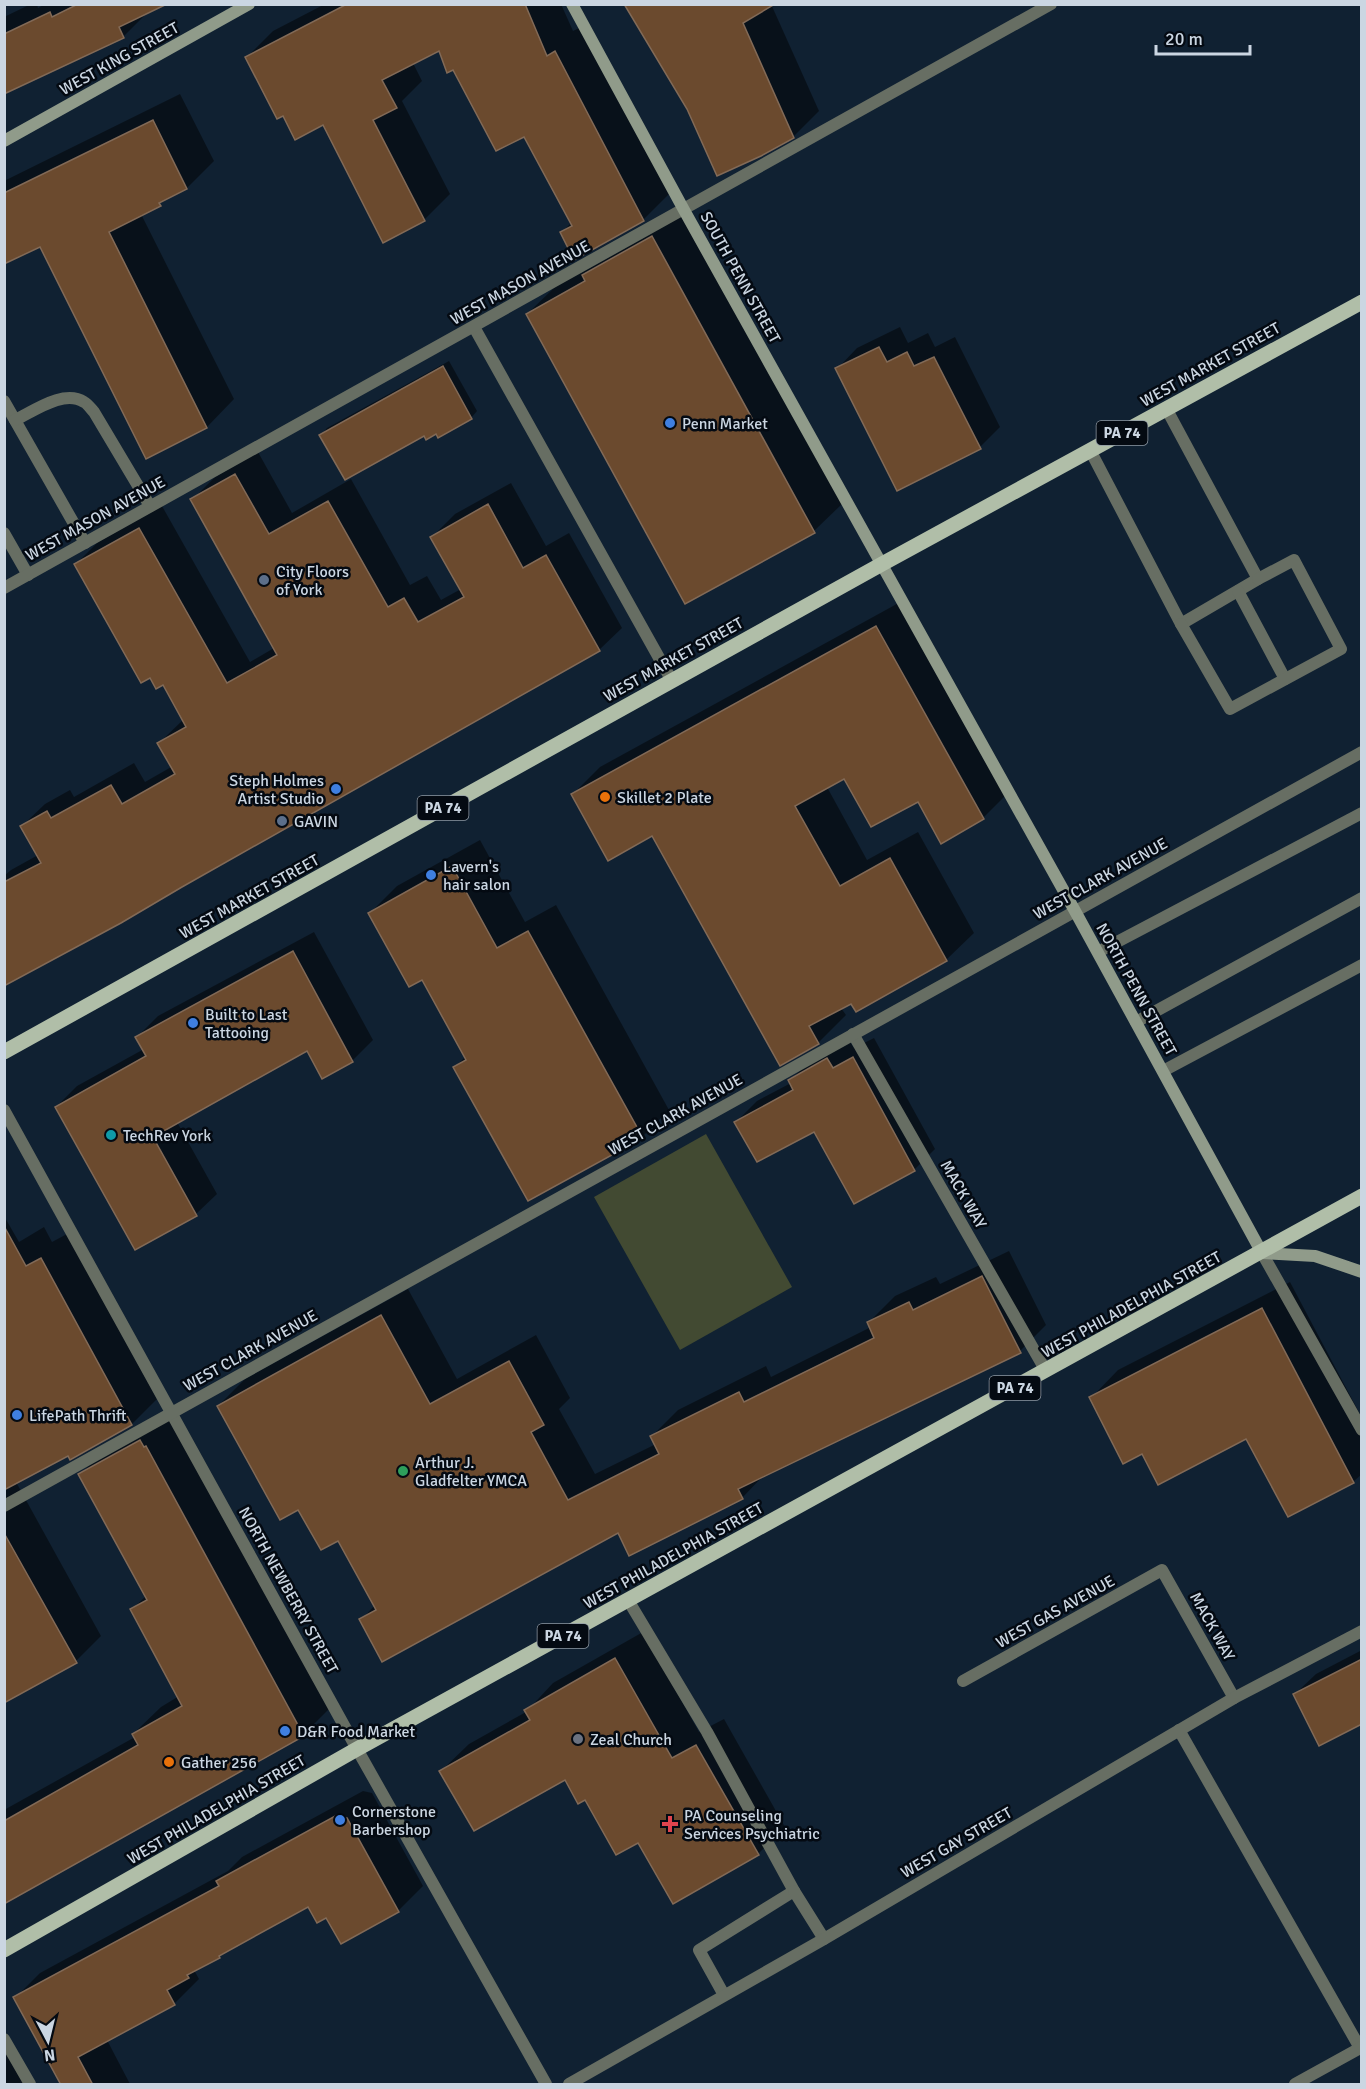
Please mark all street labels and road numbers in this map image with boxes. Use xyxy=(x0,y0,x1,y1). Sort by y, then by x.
street label: WEST KING STREET xyxy=(56,18,183,100)
street label: SOUTH PENN STREET xyxy=(696,208,785,347)
street label: WEST MASON AVENUE xyxy=(447,236,594,330)
street label: WEST MARKET STREET xyxy=(1137,318,1284,412)
road number: PA 74 xyxy=(1096,421,1148,445)
street label: WEST MASON AVENUE xyxy=(22,472,169,566)
street label: WEST MARKET STREET xyxy=(600,613,747,707)
road number: PA 74 xyxy=(418,796,468,820)
street label: WEST CLARK AVENUE xyxy=(1030,834,1171,924)
street label: WEST MARKET STREET xyxy=(176,850,323,944)
street label: NORTH PENN STREET xyxy=(1091,920,1181,1059)
street label: WEST CLARK AVENUE xyxy=(605,1070,746,1160)
street label: MACK WAY xyxy=(936,1157,991,1232)
street label: WEST PHILADELPHIA STREET xyxy=(1038,1247,1225,1363)
street label: WEST CLARK AVENUE xyxy=(180,1306,321,1396)
road number: PA 74 xyxy=(990,1376,1040,1400)
street label: WEST PHILADELPHIA STREET xyxy=(580,1498,767,1614)
street label: NORTH NEWBERRY STREET xyxy=(234,1504,342,1677)
street label: WEST GAS AVENUE xyxy=(993,1571,1118,1653)
street label: MACK WAY xyxy=(1185,1589,1239,1664)
road number: PA 74 xyxy=(538,1624,588,1648)
street label: WEST PHILADELPHIA STREET xyxy=(124,1751,309,1869)
street label: WEST GAY STREET xyxy=(897,1803,1016,1883)

